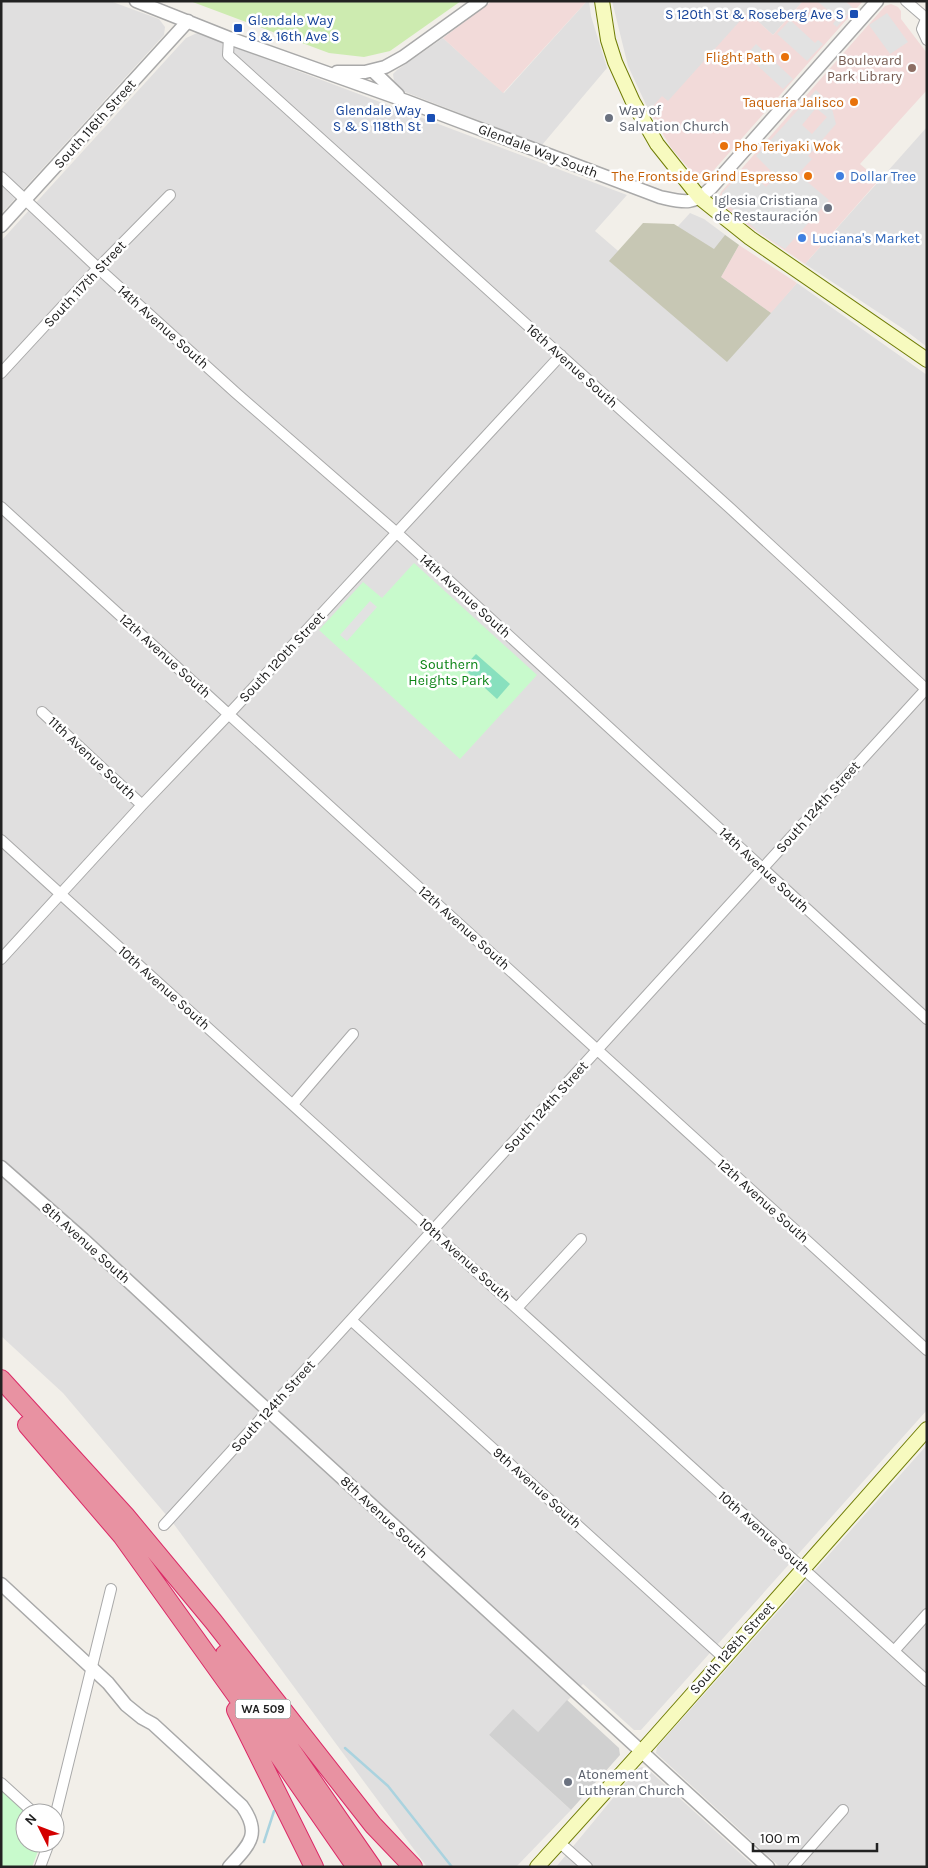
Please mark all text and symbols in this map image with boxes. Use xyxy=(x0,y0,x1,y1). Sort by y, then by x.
place label: S 120th St & Roseberg Ave S xyxy=(665,6,844,23)
marker: S 120th St & Roseberg Ave S xyxy=(848,8,860,20)
place label: Glendale Way S & 16th Ave S xyxy=(248,12,339,45)
marker: Glendale Way S & 16th Ave S xyxy=(232,22,244,34)
place label: Flight Path xyxy=(705,49,775,66)
marker: Flight Path xyxy=(779,51,791,63)
place label: Boulevard Park Library xyxy=(827,52,902,85)
marker: Boulevard Park Library xyxy=(906,62,918,74)
street label: South 116th Street xyxy=(50,76,140,172)
place label: Taqueria Jalisco xyxy=(743,94,844,111)
marker: Taqueria Jalisco xyxy=(848,96,860,108)
place label: Glendale Way S & S 118th St xyxy=(333,102,421,135)
place label: Way of Salvation Church xyxy=(619,102,729,135)
marker: Glendale Way S & S 118th St xyxy=(425,112,437,124)
marker: Way of Salvation Church xyxy=(603,112,615,124)
street label: Glendale Way South xyxy=(476,120,600,182)
place label: Pho Teriyaki Wok xyxy=(734,138,841,155)
marker: Pho Teriyaki Wok xyxy=(718,140,730,152)
place label: The Frontside Grind Espresso xyxy=(612,168,798,185)
place label: Dollar Tree xyxy=(850,168,916,185)
marker: The Frontside Grind Espresso xyxy=(802,170,814,182)
marker: Dollar Tree xyxy=(834,170,846,182)
place label: Iglesia Cristiana de Restauración xyxy=(714,192,818,225)
marker: Iglesia Cristiana de Restauración xyxy=(822,202,834,214)
place label: Luciana's Market xyxy=(812,230,920,247)
marker: Luciana's Market xyxy=(796,232,808,244)
street label: South 117th Street xyxy=(40,237,130,331)
street label: 14th Avenue South xyxy=(114,281,212,373)
street label: 16th Avenue South xyxy=(523,320,621,412)
street label: 14th Avenue South xyxy=(416,550,514,642)
street label: South 120th Street xyxy=(235,608,329,706)
street label: 12th Avenue South xyxy=(116,610,214,702)
park label: Southern Heights Park xyxy=(408,656,490,689)
street label: 11th Avenue South xyxy=(45,713,139,803)
street label: South 124th Street xyxy=(772,758,864,856)
street label: 14th Avenue South xyxy=(715,824,813,916)
street label: 12th Avenue South xyxy=(415,882,513,974)
street label: 10th Avenue South xyxy=(115,942,213,1034)
street label: South 124th Street xyxy=(500,1058,592,1156)
street label: 12th Avenue South xyxy=(714,1155,812,1247)
street label: 8th Avenue South xyxy=(38,1199,134,1287)
street label: 10th Avenue South xyxy=(416,1214,514,1306)
street label: South 124th Street xyxy=(227,1357,319,1455)
street label: 9th Avenue South xyxy=(489,1444,585,1532)
street label: 8th Avenue South xyxy=(337,1472,431,1562)
street label: 10th Avenue South xyxy=(715,1487,813,1579)
street label: South 128th Street xyxy=(686,1598,778,1698)
road number: WA 509 xyxy=(236,1700,290,1718)
place label: Atonement Lutheran Church xyxy=(578,1766,685,1799)
marker: Atonement Lutheran Church xyxy=(562,1776,574,1788)
north arrow xyxy=(15,1803,65,1853)
text: N xyxy=(21,1810,40,1829)
scale bar xyxy=(753,1820,877,1852)
text: 100 m xyxy=(760,1829,800,1847)

